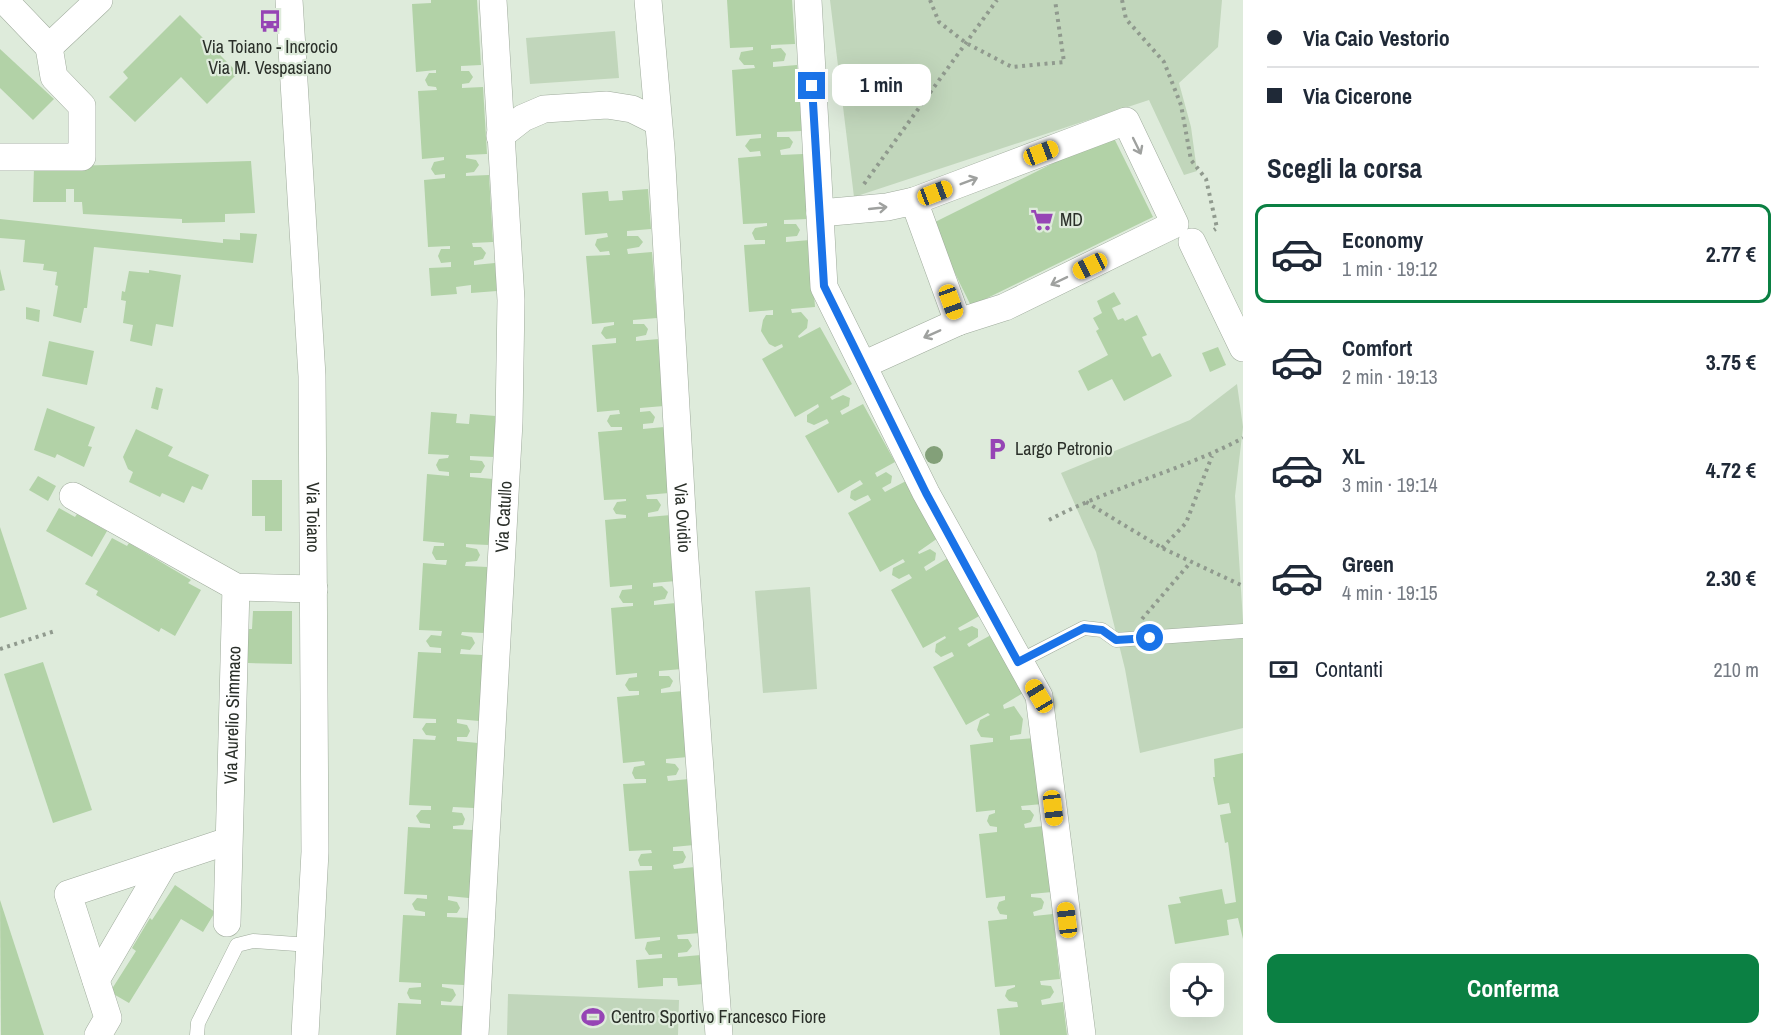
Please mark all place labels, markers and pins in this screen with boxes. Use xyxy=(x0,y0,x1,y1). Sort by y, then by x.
bus stop icon: Via Toiano - Incrocio Via M. Vespasiano xyxy=(257,8,283,34)
place label: Via Toiano - Incrocio Via M. Vespasiano xyxy=(202,34,338,80)
supermarket icon: MD xyxy=(1029,207,1055,233)
place label: MD xyxy=(1060,207,1083,232)
parking icon: Largo Petronio xyxy=(984,436,1010,462)
place label: Largo Petronio xyxy=(1015,436,1113,461)
sports icon: Centro Sportivo Francesco Fiore xyxy=(580,1004,606,1030)
place label: Centro Sportivo Francesco Fiore xyxy=(611,1004,826,1029)

